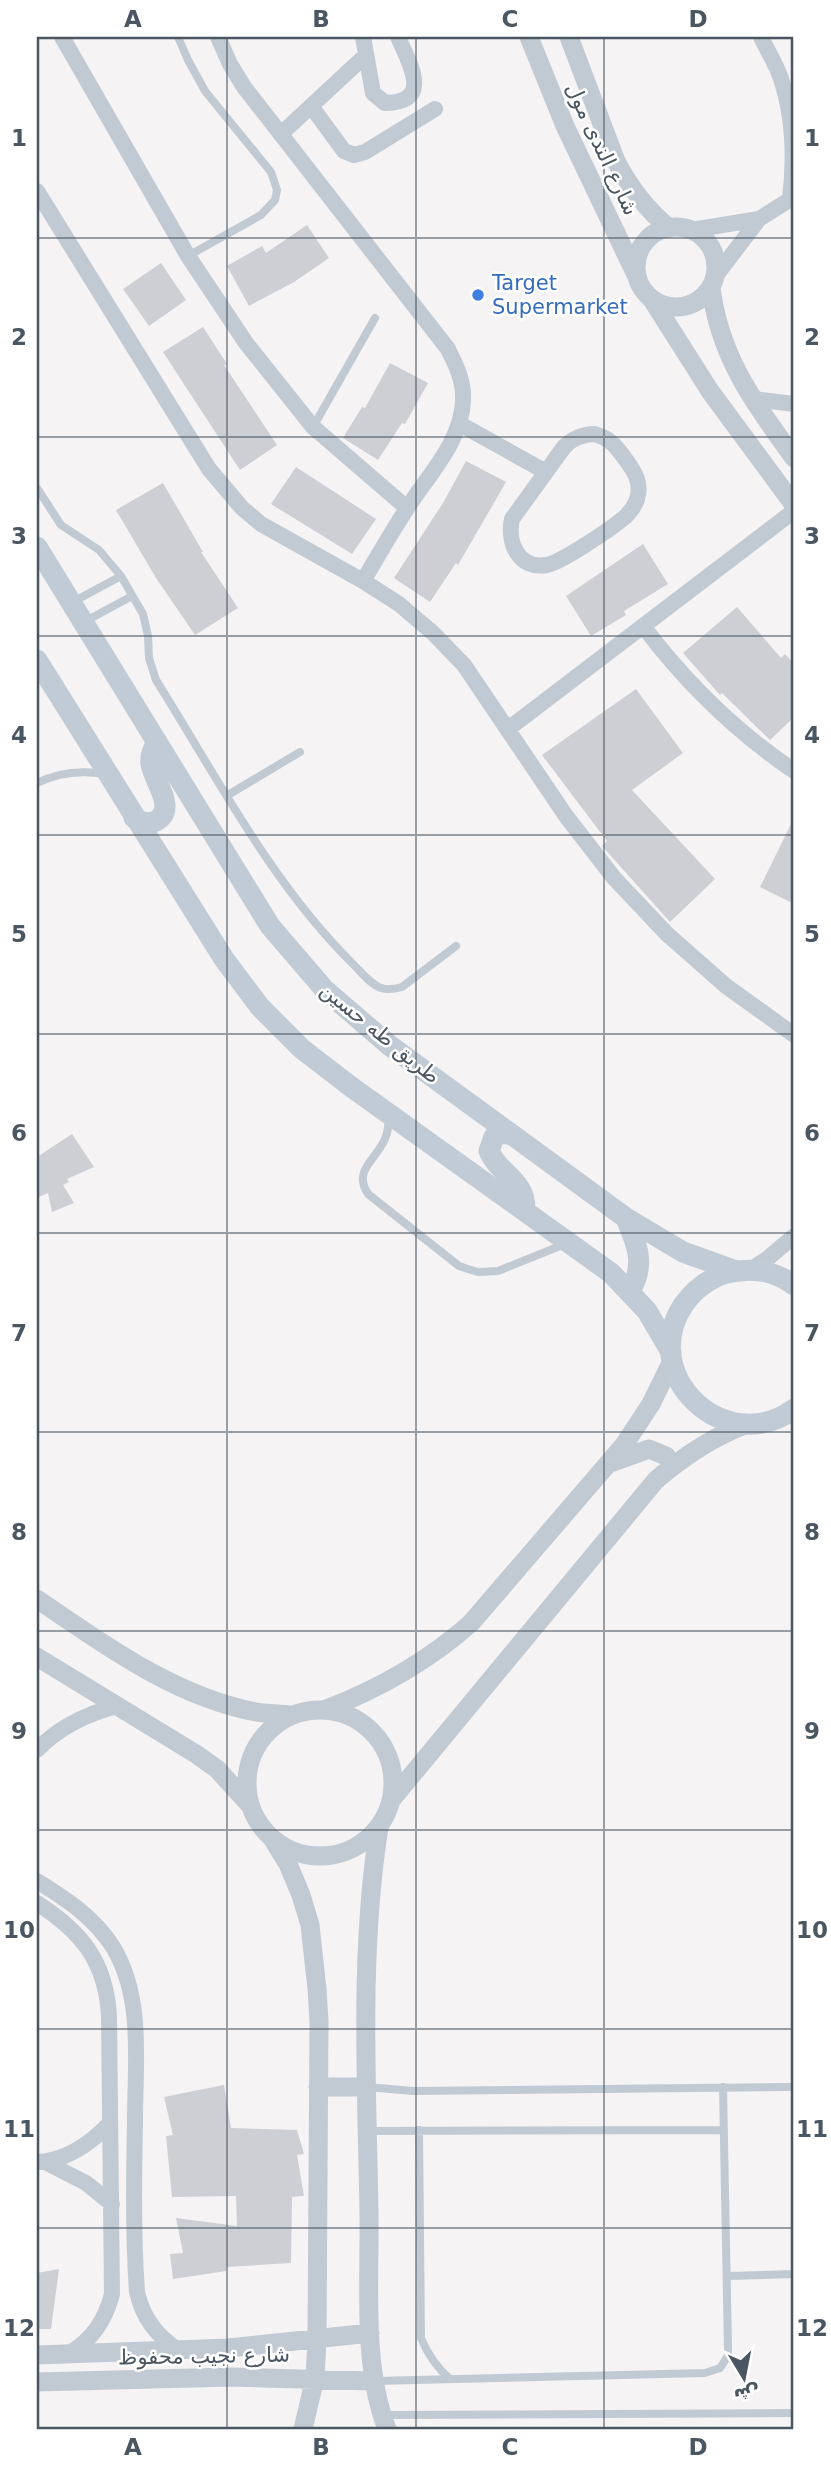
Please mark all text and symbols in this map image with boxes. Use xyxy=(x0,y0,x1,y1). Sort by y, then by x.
text: A xyxy=(124,6,142,32)
text: B xyxy=(312,6,330,32)
text: C xyxy=(502,6,518,32)
text: D xyxy=(688,6,708,32)
street label: شارع الندى مول xyxy=(561,79,643,219)
text: 1 xyxy=(11,125,27,151)
text: 1 xyxy=(804,125,820,151)
place label: Target Supermarket xyxy=(491,271,628,319)
marker: Target Supermarket xyxy=(470,287,486,303)
text: 2 xyxy=(11,324,27,350)
text: 2 xyxy=(804,324,820,350)
text: 3 xyxy=(11,523,27,549)
text: 3 xyxy=(804,523,820,549)
text: 4 xyxy=(11,722,27,748)
text: 4 xyxy=(804,722,820,748)
text: 5 xyxy=(11,921,27,947)
text: 5 xyxy=(804,921,820,947)
street label: طريق طه حسين xyxy=(315,977,445,1089)
text: 6 xyxy=(11,1120,27,1146)
text: 6 xyxy=(804,1120,820,1146)
text: 7 xyxy=(11,1320,27,1346)
text: 7 xyxy=(804,1320,820,1346)
text: 8 xyxy=(11,1519,27,1545)
text: 8 xyxy=(804,1519,820,1545)
text: 9 xyxy=(11,1718,27,1744)
text: 9 xyxy=(804,1718,820,1744)
text: 10 xyxy=(3,1917,35,1943)
text: 10 xyxy=(796,1917,828,1943)
text: 11 xyxy=(3,2116,35,2142)
text: 11 xyxy=(796,2116,828,2142)
text: 12 xyxy=(3,2315,35,2341)
text: 12 xyxy=(796,2315,828,2341)
street label: شارع نجيب محفوظ xyxy=(118,2343,290,2369)
north arrow xyxy=(708,2344,778,2414)
text: ش xyxy=(732,2381,762,2408)
text: A xyxy=(124,2434,142,2460)
text: B xyxy=(312,2434,330,2460)
text: C xyxy=(502,2434,518,2460)
text: D xyxy=(688,2434,708,2460)

